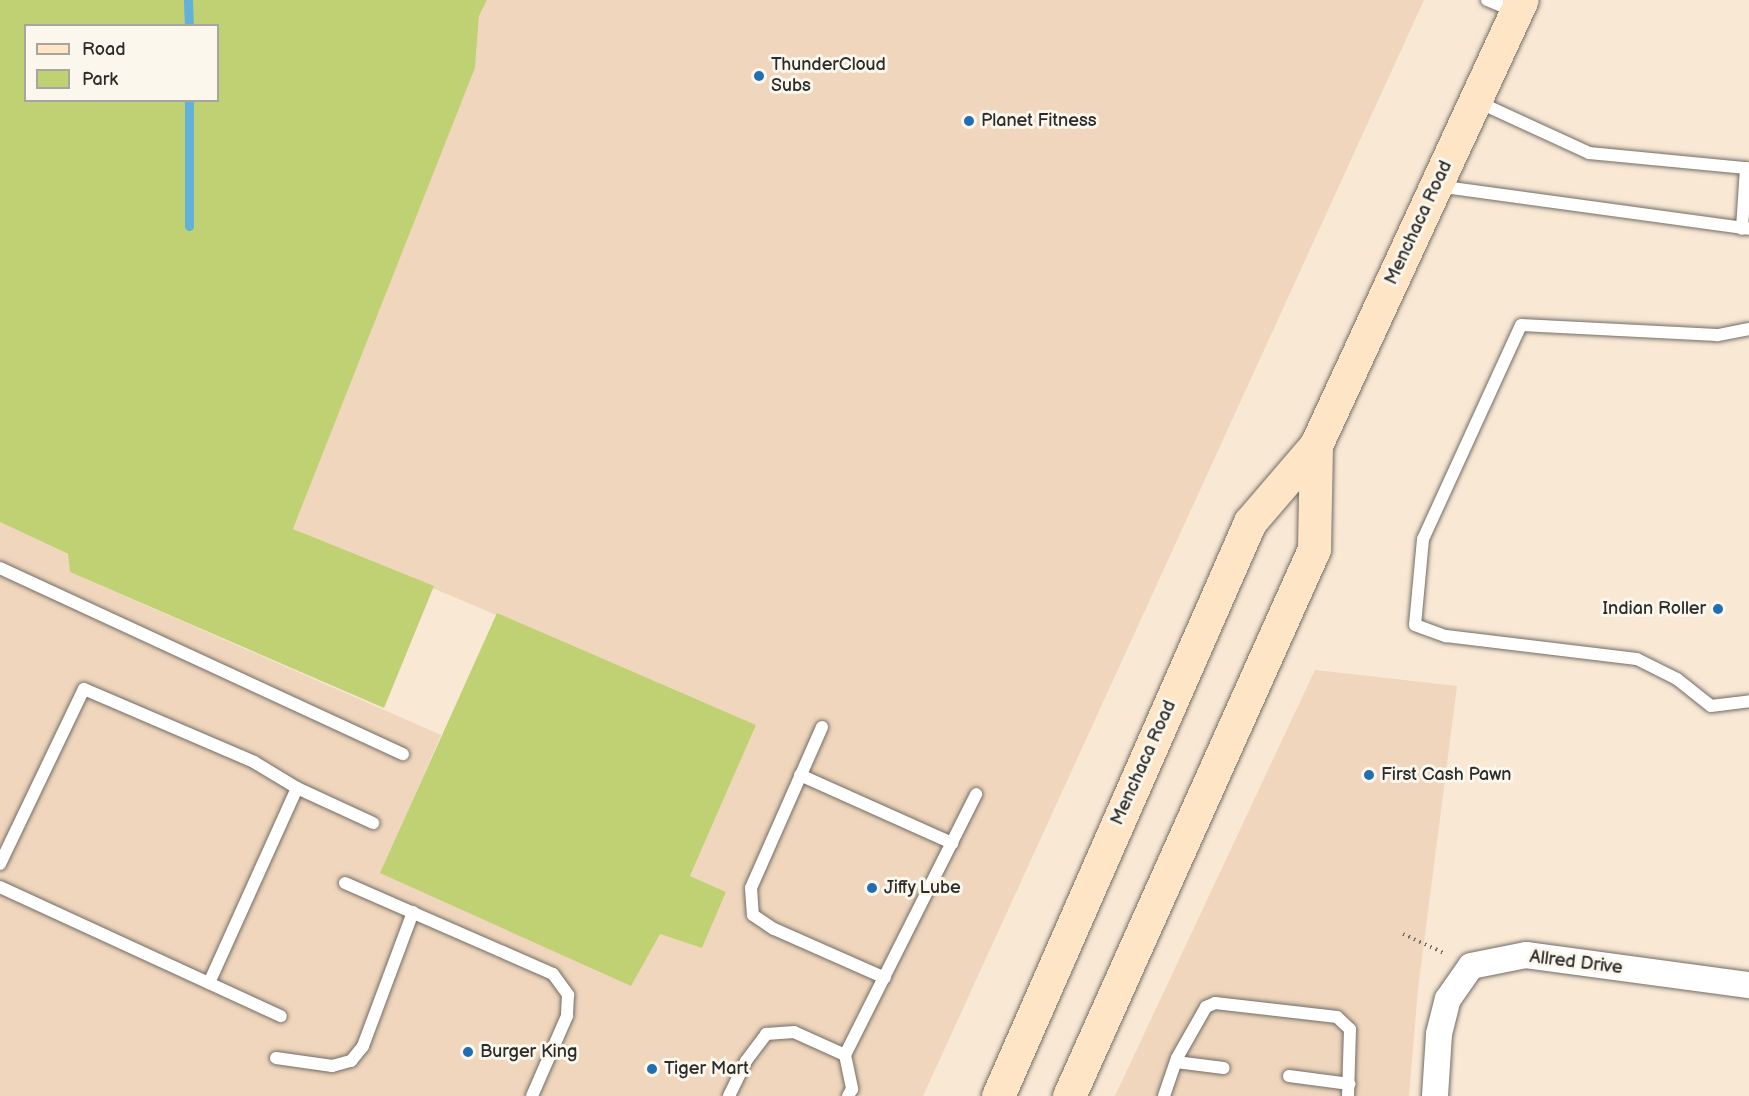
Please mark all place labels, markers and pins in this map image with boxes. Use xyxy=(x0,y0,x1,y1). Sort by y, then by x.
place label: ThunderCloud Subs xyxy=(771,55,886,98)
marker: ThunderCloud Subs xyxy=(752,69,766,83)
place label: Planet Fitness xyxy=(981,110,1097,132)
marker: Planet Fitness xyxy=(962,114,976,128)
place label: Indian Roller xyxy=(1602,598,1706,620)
marker: Indian Roller xyxy=(1711,602,1725,616)
place label: First Cash Pawn xyxy=(1381,764,1511,786)
marker: First Cash Pawn xyxy=(1362,768,1376,782)
place label: Jiffy Lube xyxy=(884,877,962,899)
marker: Jiffy Lube xyxy=(865,881,879,895)
place label: Burger King xyxy=(480,1041,577,1063)
marker: Burger King xyxy=(461,1045,475,1059)
place label: Tiger Mart xyxy=(664,1058,749,1080)
marker: Tiger Mart xyxy=(645,1062,659,1076)

